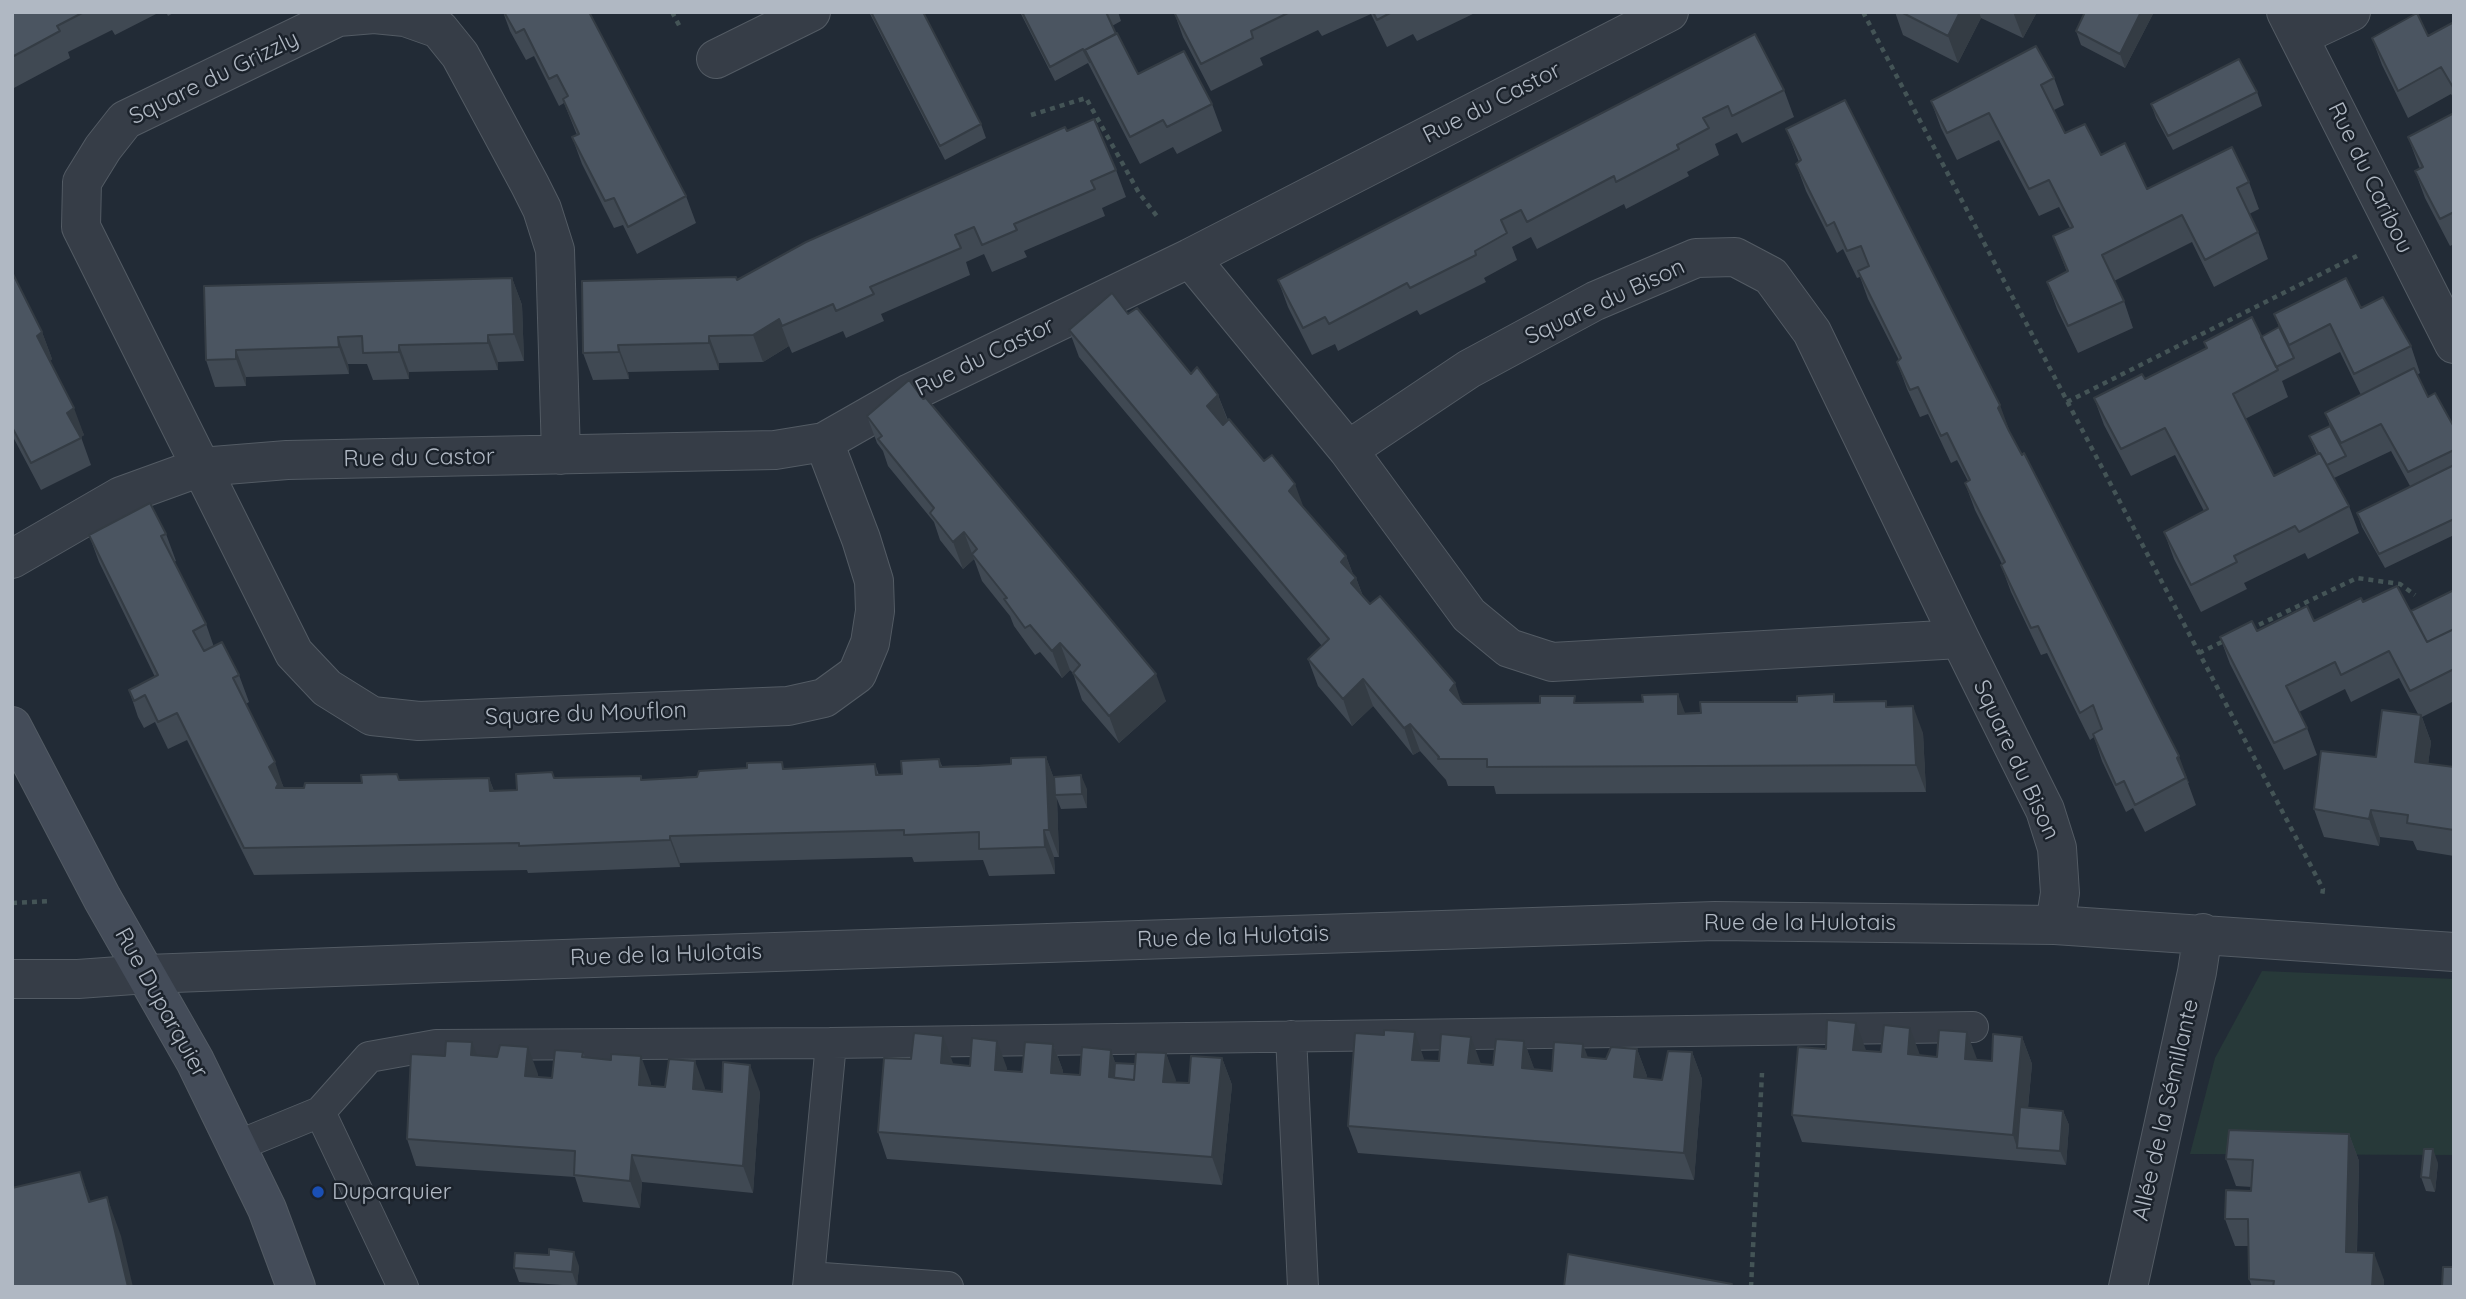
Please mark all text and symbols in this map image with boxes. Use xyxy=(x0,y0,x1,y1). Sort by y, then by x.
street label: Square du Grizzly xyxy=(125,25,303,131)
street label: Rue du Castor xyxy=(1418,56,1566,150)
street label: Rue du Caribou xyxy=(2321,98,2419,258)
street label: Square du Bison xyxy=(1521,253,1689,351)
street label: Rue du Castor xyxy=(911,311,1059,403)
street label: Rue du Castor xyxy=(343,443,495,473)
street label: Square du Bison xyxy=(1967,676,2065,844)
street label: Square du Mouflon xyxy=(485,697,687,731)
street label: Rue de la Hulotais xyxy=(1704,909,1896,937)
street label: Rue de la Hulotais xyxy=(1136,920,1330,954)
street label: Rue Duparquier xyxy=(108,923,214,1083)
street label: Rue de la Hulotais xyxy=(569,938,763,972)
street label: Allée de la Sémillante xyxy=(2127,997,2205,1223)
place label: Duparquier xyxy=(332,1178,452,1206)
marker: Duparquier xyxy=(310,1184,326,1200)

